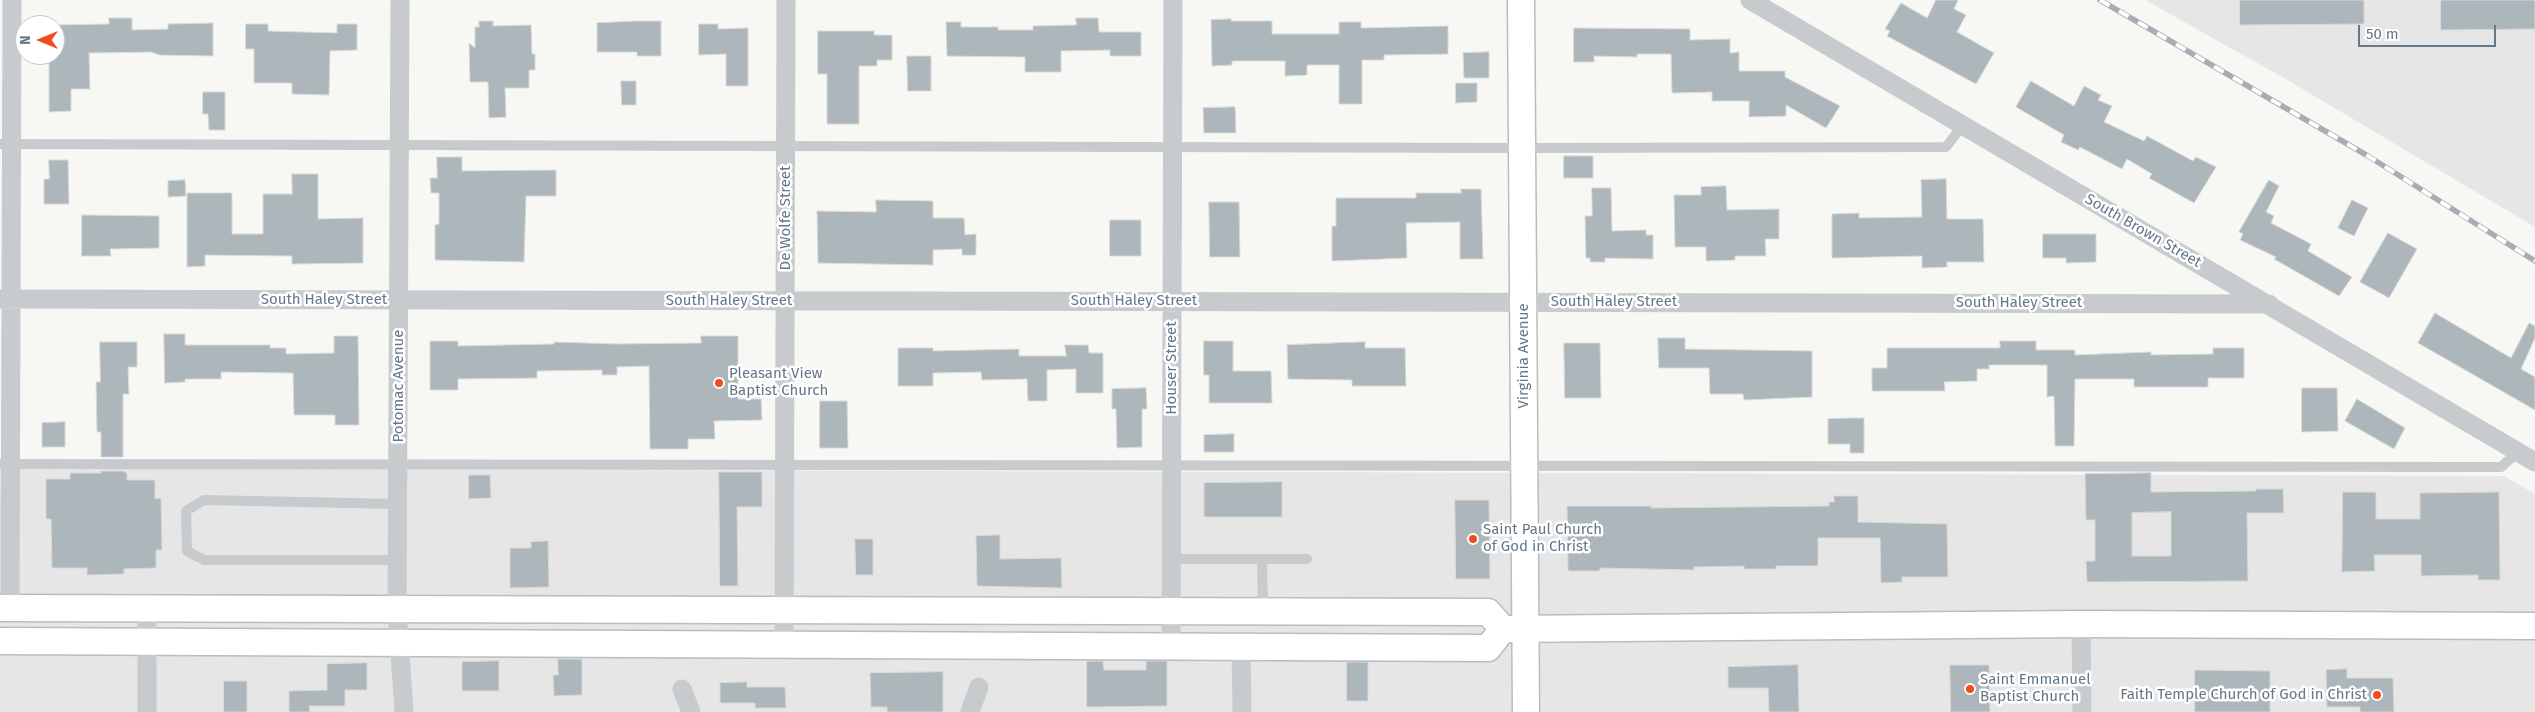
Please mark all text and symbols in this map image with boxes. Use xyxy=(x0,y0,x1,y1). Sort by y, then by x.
north arrow xyxy=(15,15,65,65)
scale bar xyxy=(2360,15,2498,47)
text: 50 m xyxy=(2366,25,2399,43)
text: N xyxy=(17,35,34,45)
street label: De Wolfe Street xyxy=(777,166,795,270)
street label: South Brown Street xyxy=(2082,190,2204,272)
street label: South Haley Street xyxy=(261,291,387,309)
street label: South Haley Street xyxy=(666,292,792,310)
street label: South Haley Street xyxy=(1071,292,1197,310)
street label: South Haley Street xyxy=(1551,293,1677,311)
street label: South Haley Street xyxy=(1956,294,2082,312)
street label: Virginia Avenue xyxy=(1515,303,1533,409)
street label: Houser Street xyxy=(1163,321,1181,415)
street label: Potomac Avenue xyxy=(390,330,408,442)
place label: Pleasant View Baptist Church xyxy=(729,365,828,400)
marker: Pleasant View Baptist Church xyxy=(713,377,725,389)
place label: Saint Paul Church of God in Christ xyxy=(1483,521,1602,556)
marker: Saint Paul Church of God in Christ xyxy=(1467,533,1479,545)
place label: Saint Emmanuel Baptist Church xyxy=(1980,671,2091,706)
marker: Saint Emmanuel Baptist Church xyxy=(1964,683,1976,695)
place label: Faith Temple Church of God in Christ xyxy=(2120,686,2367,704)
marker: Faith Temple Church of God in Christ xyxy=(2371,689,2383,701)

